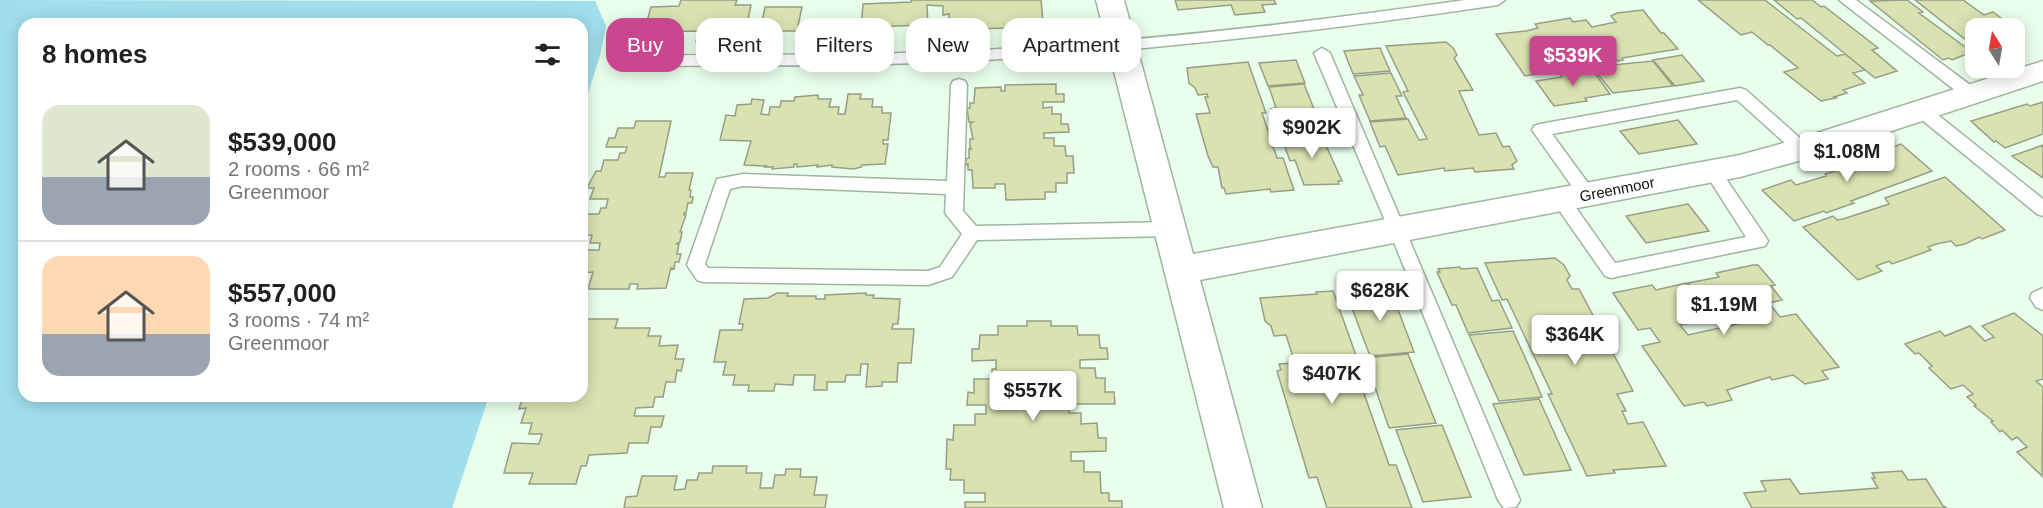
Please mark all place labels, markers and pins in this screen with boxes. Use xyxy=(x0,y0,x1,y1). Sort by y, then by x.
pin: $539K xyxy=(1531,36,1615,87)
pin: $902K xyxy=(1270,108,1354,159)
pin: $1.08M xyxy=(1798,132,1896,183)
pin: $628K xyxy=(1338,271,1422,322)
pin: $1.19M xyxy=(1675,285,1773,336)
pin: $364K xyxy=(1533,315,1617,366)
pin: $407K xyxy=(1290,354,1374,405)
pin: $557K xyxy=(991,371,1075,422)

